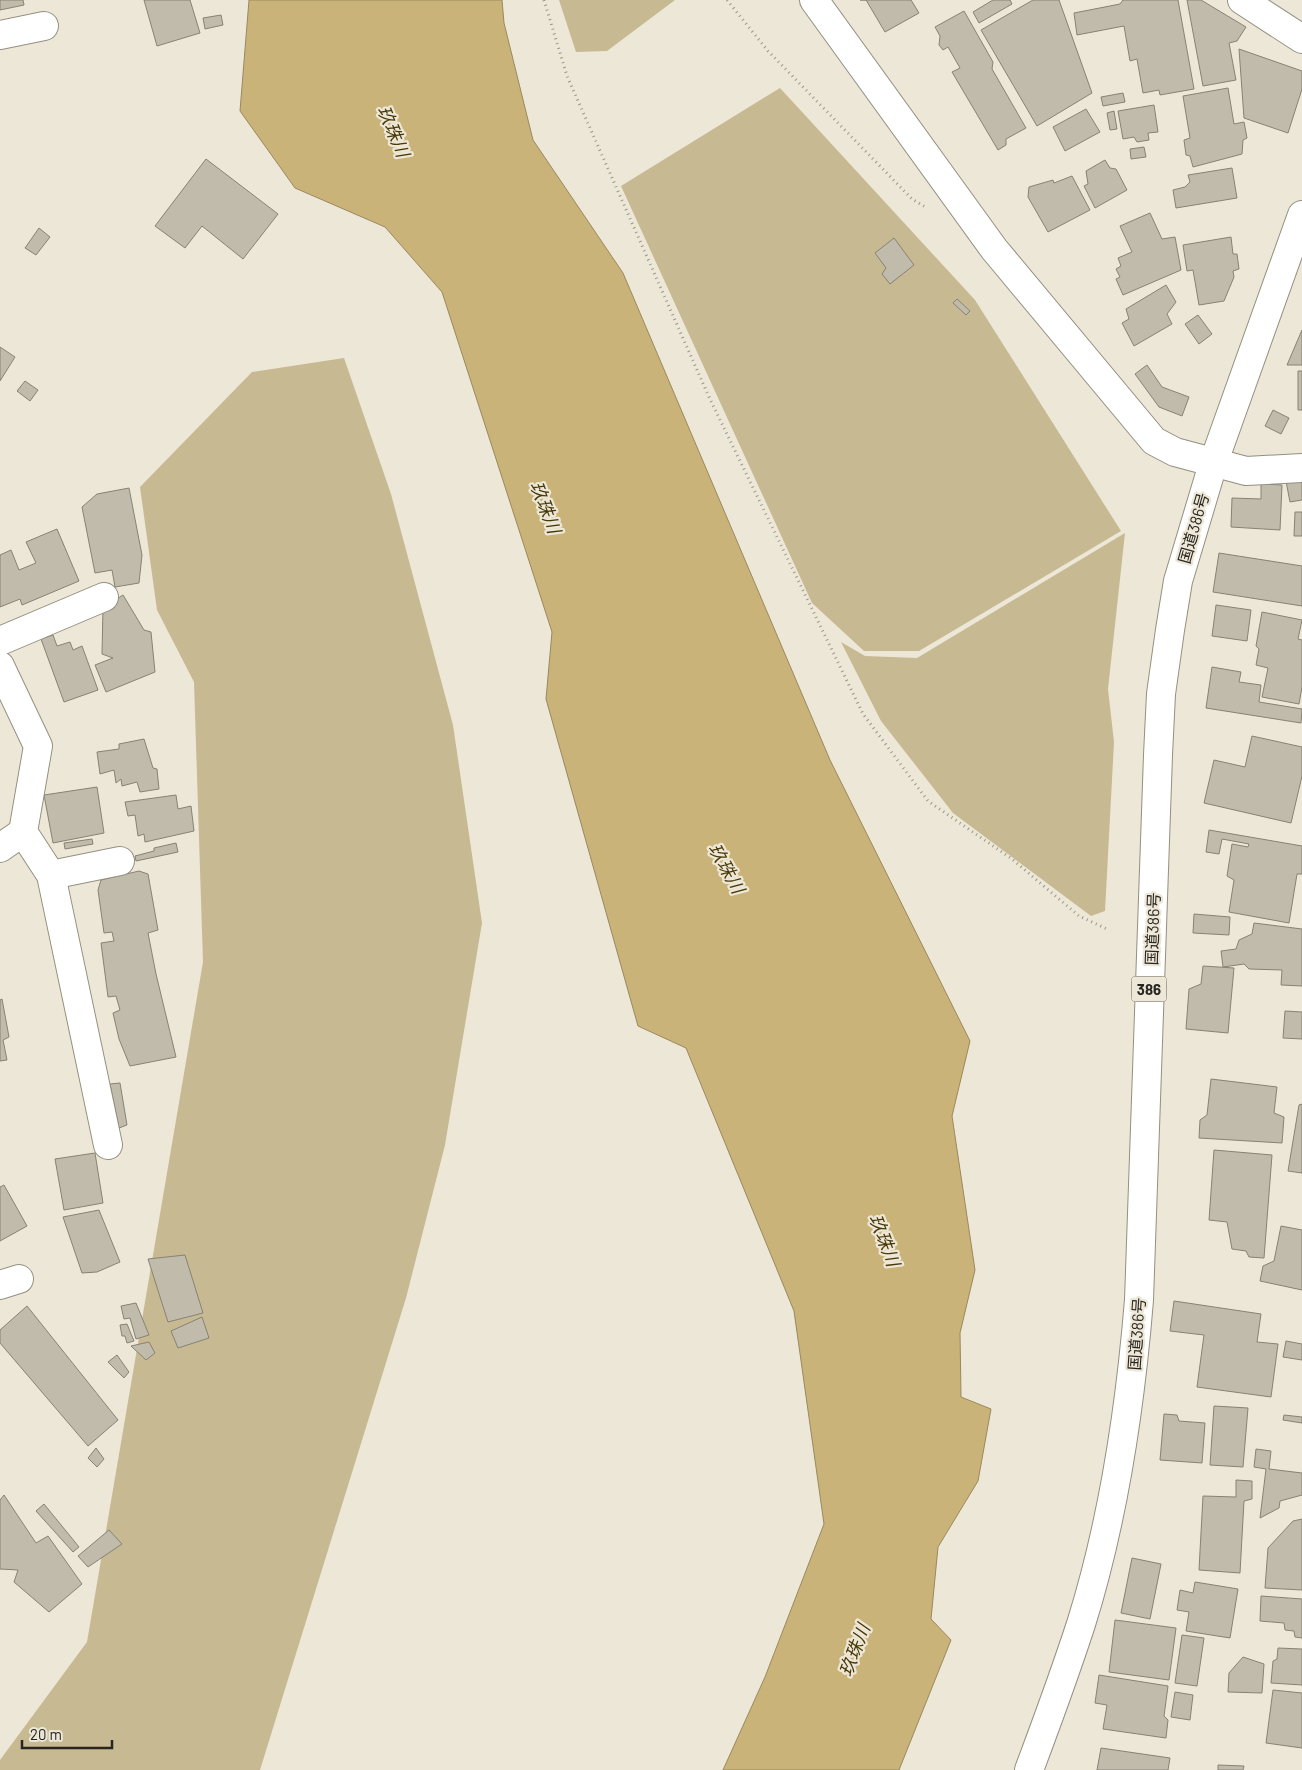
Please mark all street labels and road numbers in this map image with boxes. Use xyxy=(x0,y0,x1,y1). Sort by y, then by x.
street label: 国道386号 xyxy=(1174,490,1212,566)
street label: 国道386号 xyxy=(1141,892,1163,966)
road number: 386 xyxy=(1132,976,1166,1002)
street label: 国道386号 xyxy=(1124,1297,1148,1371)

